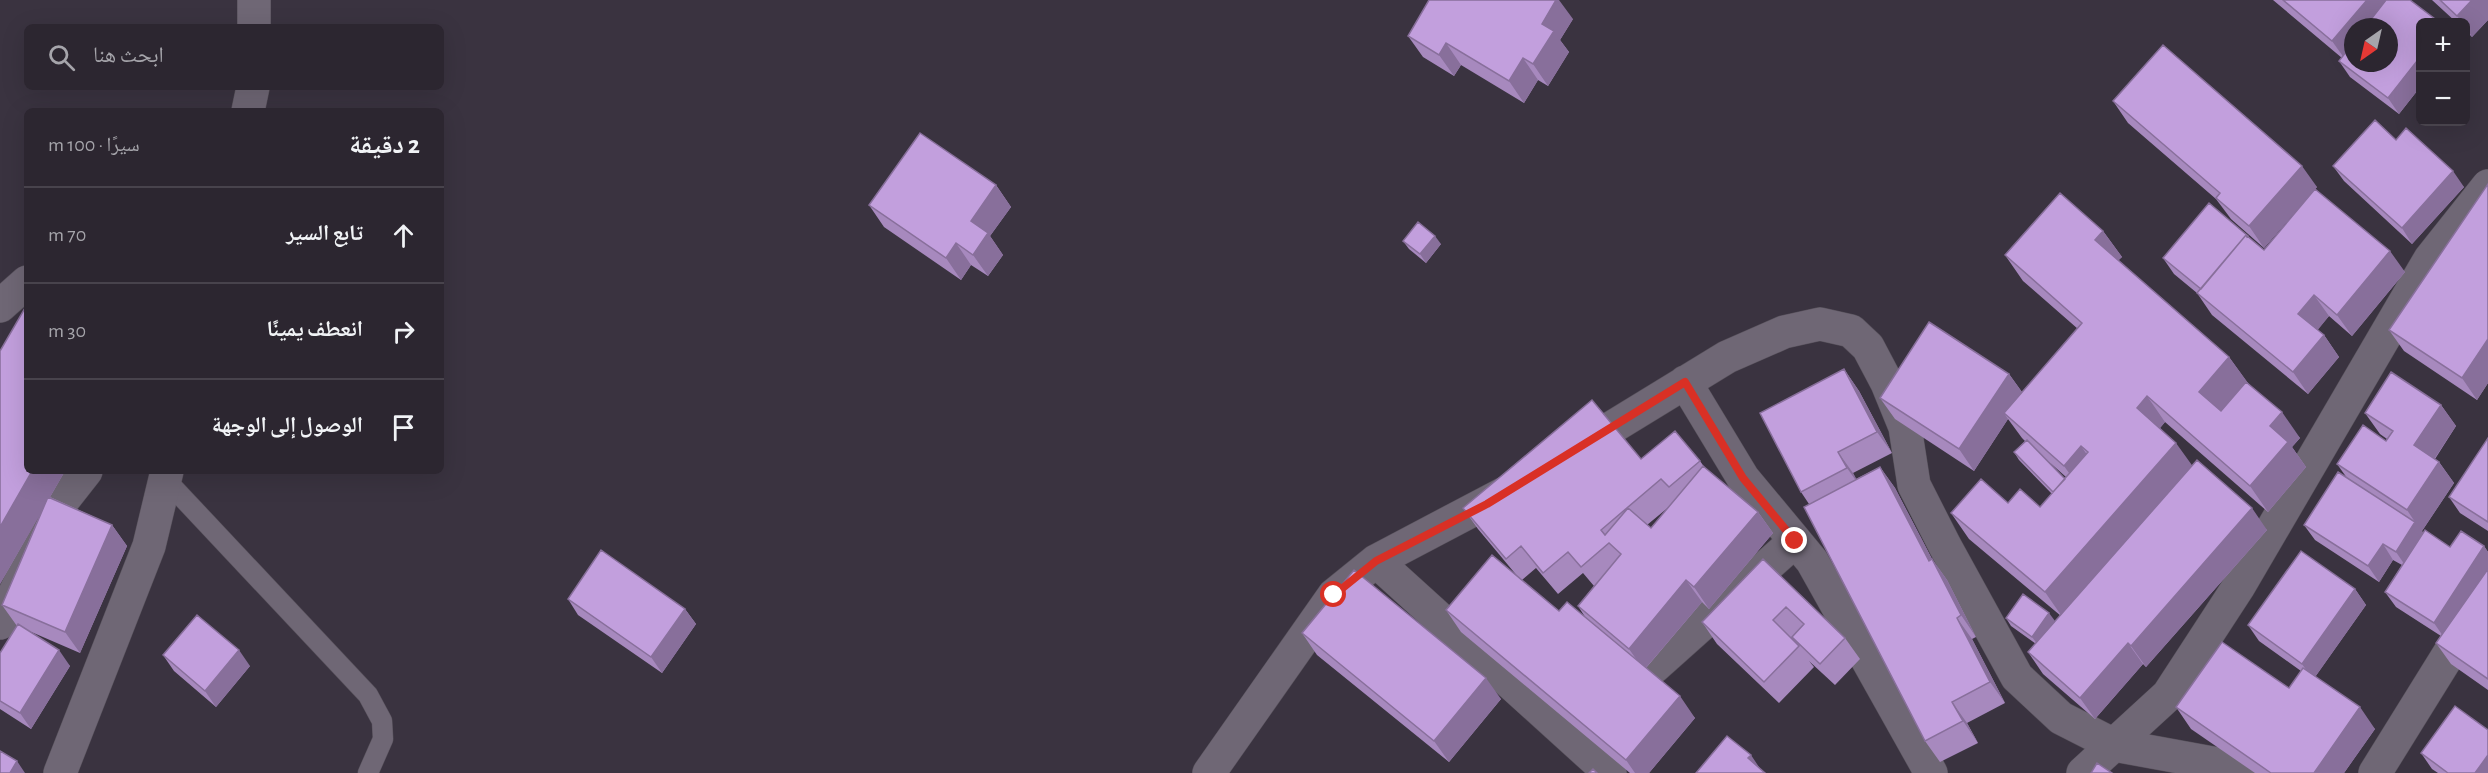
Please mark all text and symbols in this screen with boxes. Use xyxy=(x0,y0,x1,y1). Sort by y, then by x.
north arrow xyxy=(2344,18,2398,72)
map controls xyxy=(2416,18,2470,126)
button: + xyxy=(2416,18,2470,72)
search box xyxy=(24,24,444,90)
icon: search xyxy=(45,41,78,74)
text: ابحث هنا xyxy=(93,44,164,66)
button: − xyxy=(2416,72,2470,126)
text: 2 دقيقة xyxy=(349,132,420,158)
text: سيرًا · 100 m xyxy=(48,135,140,155)
icon: ahead xyxy=(387,219,420,252)
text: تابع السير xyxy=(286,222,363,244)
text: 70 m xyxy=(48,225,86,245)
icon: right xyxy=(387,315,420,348)
text: انعطف يمينًا xyxy=(266,318,363,340)
text: 30 m xyxy=(48,321,86,341)
icon: arrive xyxy=(387,411,420,444)
text: الوصول إلى الوجهة xyxy=(212,414,363,436)
route end xyxy=(1781,527,1807,553)
route start xyxy=(1320,581,1346,607)

